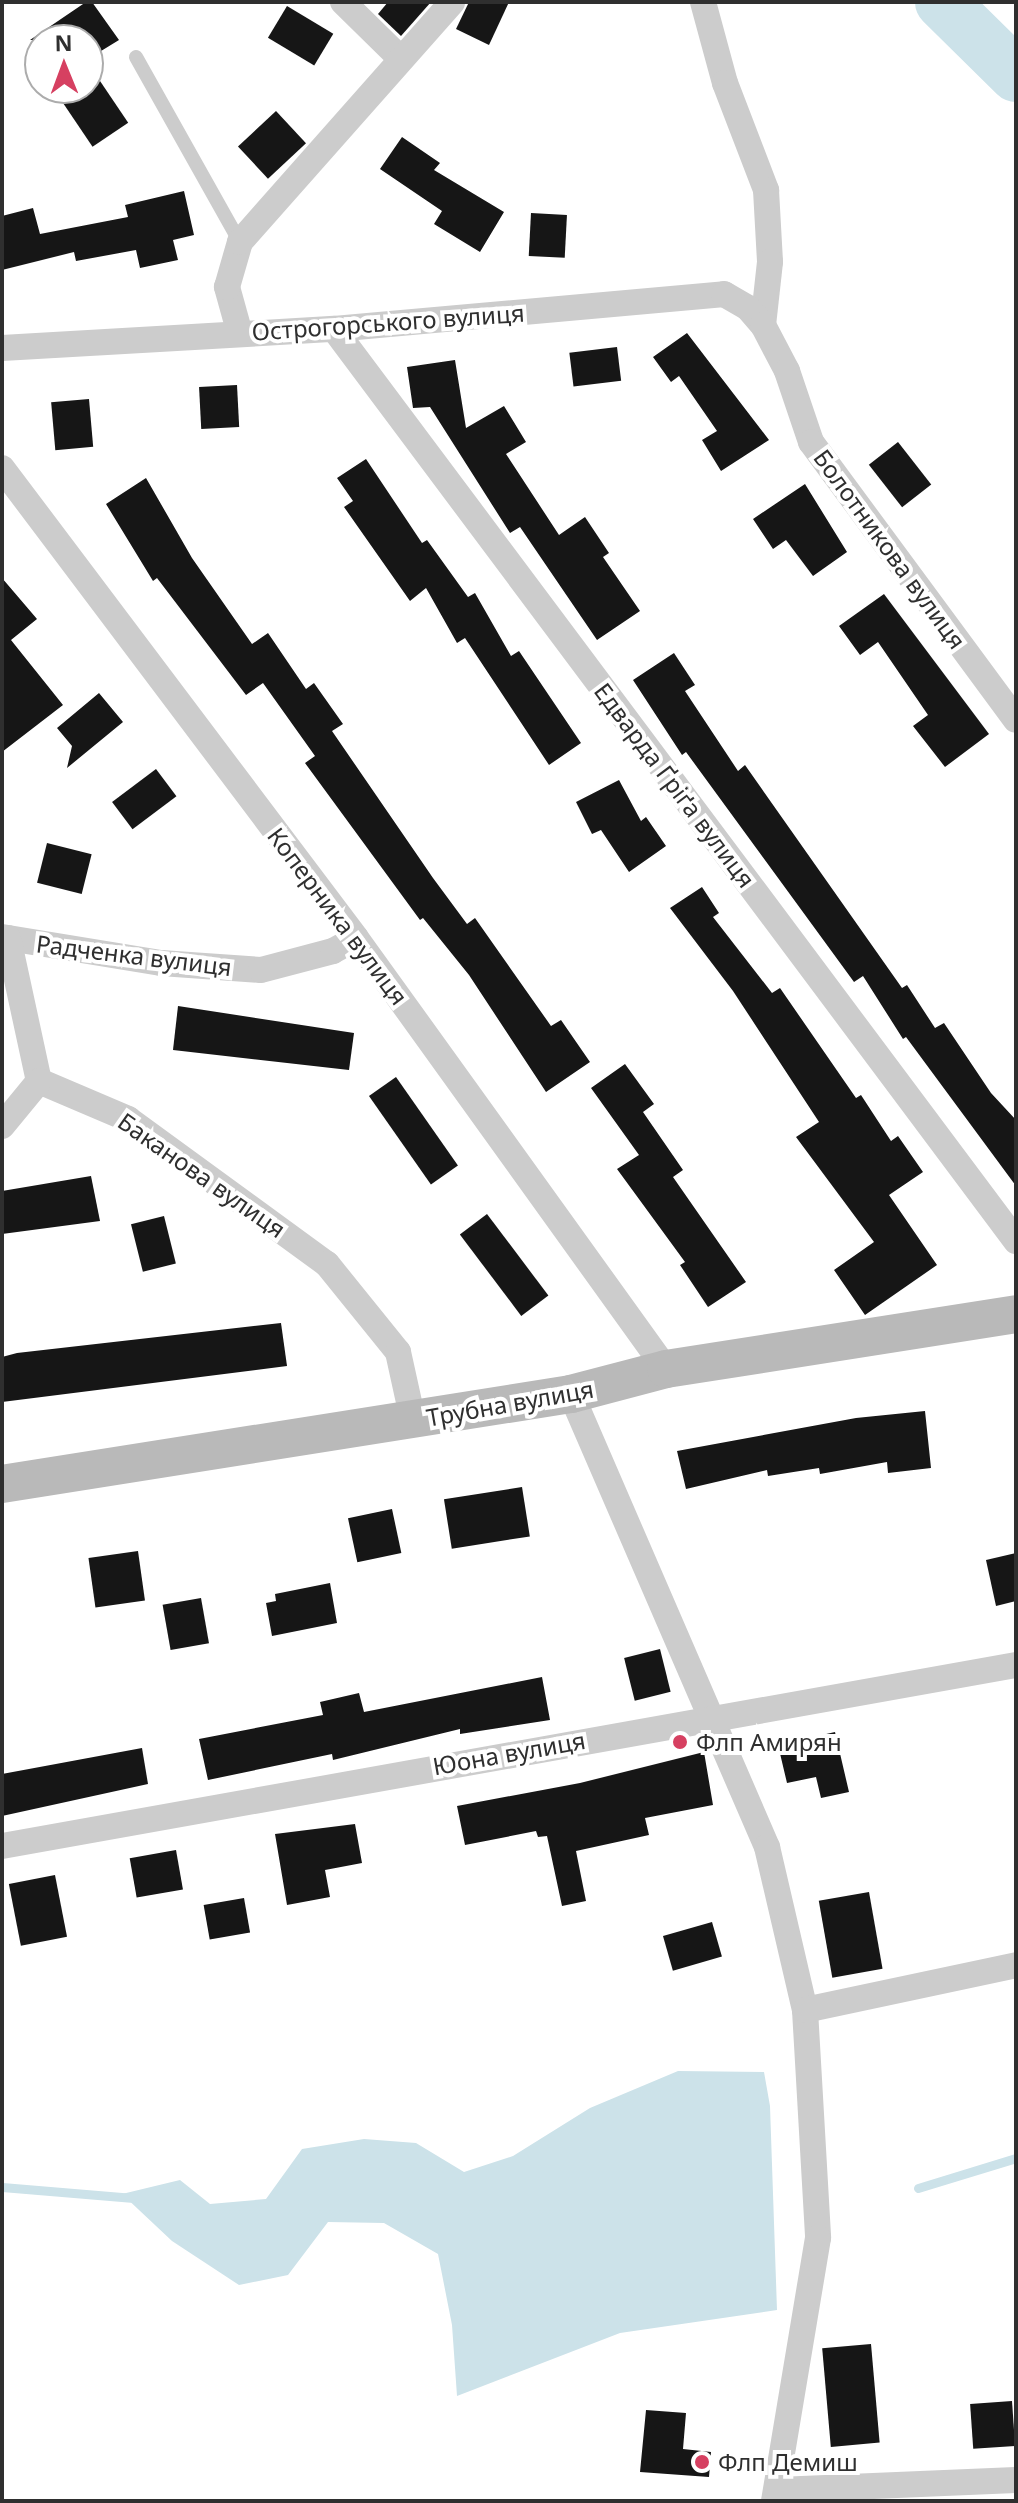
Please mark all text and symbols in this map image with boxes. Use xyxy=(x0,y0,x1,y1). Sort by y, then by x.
north arrow xyxy=(24,24,104,104)
text: N xyxy=(54,27,73,57)
street label: Острогорського вулиця xyxy=(251,298,525,346)
street label: Болотникова вулиця xyxy=(808,444,972,654)
street label: Едварда Ґріґа вулиця xyxy=(589,677,761,893)
street label: Коперника вулиця xyxy=(262,822,414,1010)
street label: Радченка вулиця xyxy=(35,929,233,981)
street label: Баканова вулиця xyxy=(113,1107,291,1243)
street label: Трубна вулиця xyxy=(424,1374,596,1432)
street label: Юона вулиця xyxy=(430,1725,588,1781)
place label: Флп Амирян xyxy=(696,1728,842,1756)
marker: Флп Амирян xyxy=(671,1733,689,1751)
place label: Флп Демиш xyxy=(718,2448,858,2476)
marker: Флп Демиш xyxy=(693,2453,711,2471)

